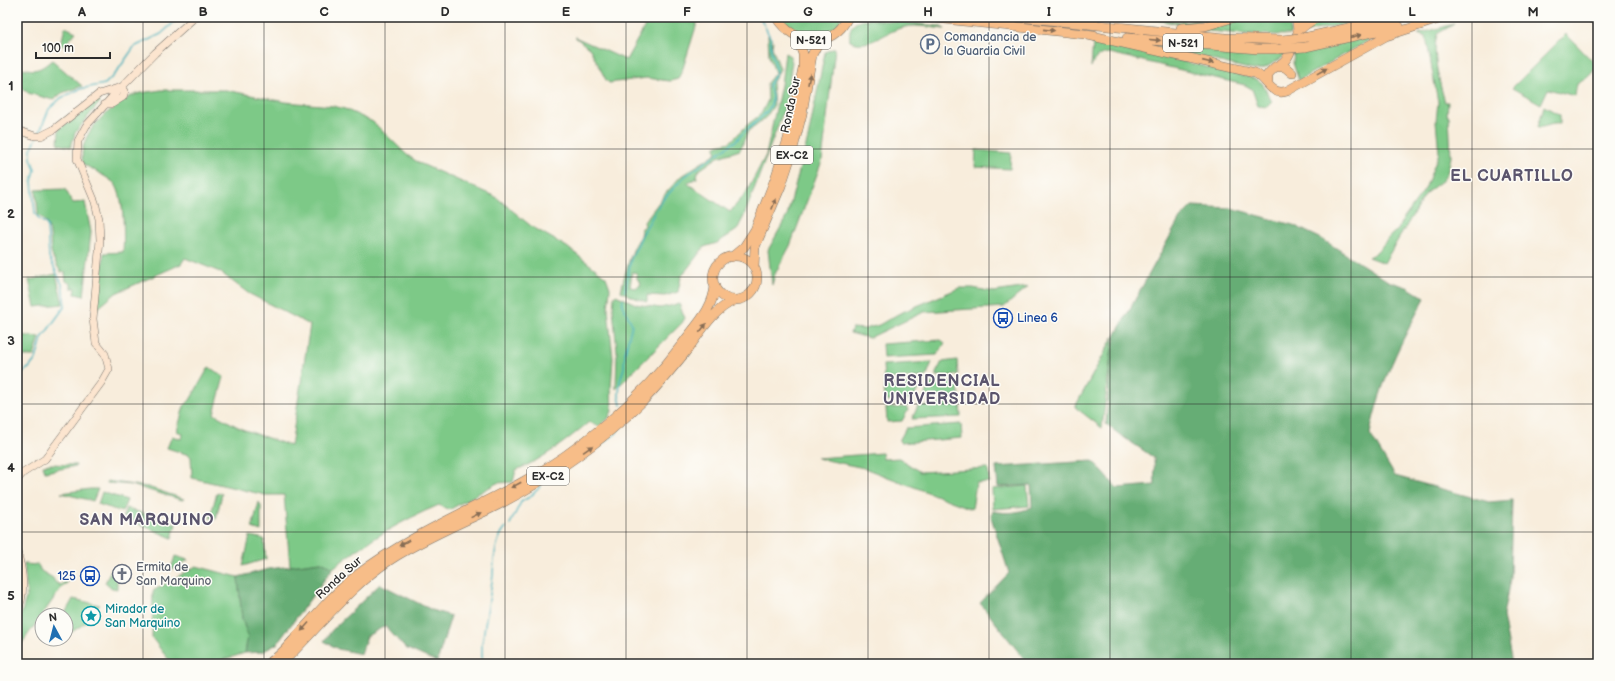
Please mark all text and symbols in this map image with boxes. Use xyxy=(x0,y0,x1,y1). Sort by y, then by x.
text: A xyxy=(77,4,86,20)
text: B xyxy=(198,4,208,20)
text: C xyxy=(319,4,329,20)
text: D xyxy=(440,4,450,20)
text: E xyxy=(562,4,571,20)
text: F xyxy=(683,4,691,20)
text: G xyxy=(803,4,813,20)
text: H xyxy=(923,4,933,20)
text: I xyxy=(1047,4,1051,20)
text: J xyxy=(1166,4,1174,20)
text: K xyxy=(1287,4,1296,20)
text: L xyxy=(1408,4,1416,20)
text: M xyxy=(1527,4,1539,20)
one-way arrow xyxy=(1042,27,1055,34)
place label: Comandancia de la Guardia Civil xyxy=(944,30,1037,59)
road number: N-521 xyxy=(791,31,831,49)
parking icon: Comandancia de la Guardia Civil xyxy=(919,33,941,55)
one-way arrow xyxy=(1351,33,1363,39)
scale bar xyxy=(36,34,110,60)
road number: N-521 xyxy=(1163,34,1203,52)
one-way arrow xyxy=(1149,37,1161,44)
text: 100 m xyxy=(42,41,74,56)
one-way arrow xyxy=(1202,59,1214,65)
one-way arrow xyxy=(1316,68,1328,74)
one-way arrow xyxy=(806,73,812,85)
street label: Ronda Sur xyxy=(778,75,804,134)
text: 1 xyxy=(8,78,14,94)
road number: EX-C2 xyxy=(771,146,813,164)
district label: EL CUARTILLO xyxy=(1450,167,1574,186)
one-way arrow xyxy=(771,197,777,209)
text: 2 xyxy=(7,206,15,222)
bus stop icon: Linea 6 xyxy=(992,307,1014,329)
place label: Linea 6 xyxy=(1017,311,1058,326)
one-way arrow xyxy=(699,323,708,334)
text: 3 xyxy=(7,333,15,349)
district label: RESIDENCIAL UNIVERSIDAD xyxy=(883,372,1001,409)
one-way arrow xyxy=(582,445,593,453)
text: 4 xyxy=(7,460,15,476)
road number: EX-C2 xyxy=(527,467,569,485)
one-way arrow xyxy=(510,482,522,489)
district label: SAN MARQUINO xyxy=(79,511,215,530)
one-way arrow xyxy=(470,512,482,518)
one-way arrow xyxy=(398,540,410,546)
street label: Ronda Sur xyxy=(313,553,366,603)
place label: Ermita de San Marquino xyxy=(136,560,212,589)
church icon: Ermita de San Marquino xyxy=(111,563,133,585)
bus stop icon: 125 xyxy=(79,565,101,587)
place label: 125 xyxy=(57,569,76,584)
text: 5 xyxy=(7,588,15,604)
place label: Mirador de San Marquino xyxy=(105,602,181,631)
place icon: Mirador de San Marquino xyxy=(80,605,102,627)
north arrow xyxy=(34,607,74,647)
text: N xyxy=(48,611,58,625)
one-way arrow xyxy=(301,622,310,632)

